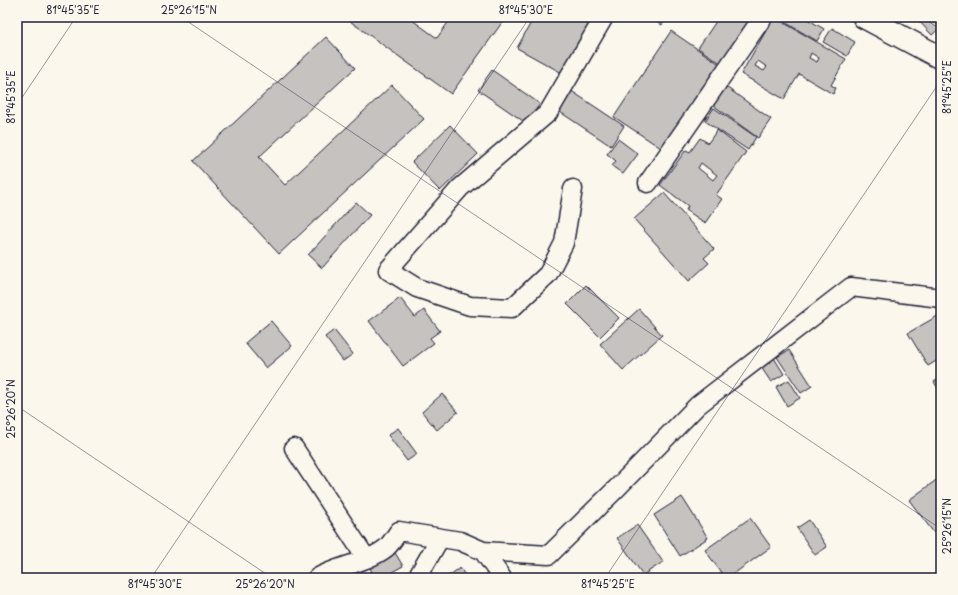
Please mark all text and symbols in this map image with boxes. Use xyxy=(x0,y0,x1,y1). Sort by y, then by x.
text: 81°45'35"E xyxy=(46,2,100,17)
text: 25°26'15"N xyxy=(161,2,217,17)
text: 81°45'30"E xyxy=(499,2,553,17)
text: 81°45'25"E xyxy=(939,60,954,114)
text: 81°45'35"E xyxy=(3,70,18,124)
text: 25°26'20"N xyxy=(3,379,18,439)
text: 25°26'15"N xyxy=(939,498,954,554)
text: 81°45'30"E xyxy=(128,576,182,591)
text: 25°26'20"N xyxy=(235,576,295,591)
text: 81°45'25"E xyxy=(581,576,635,591)

